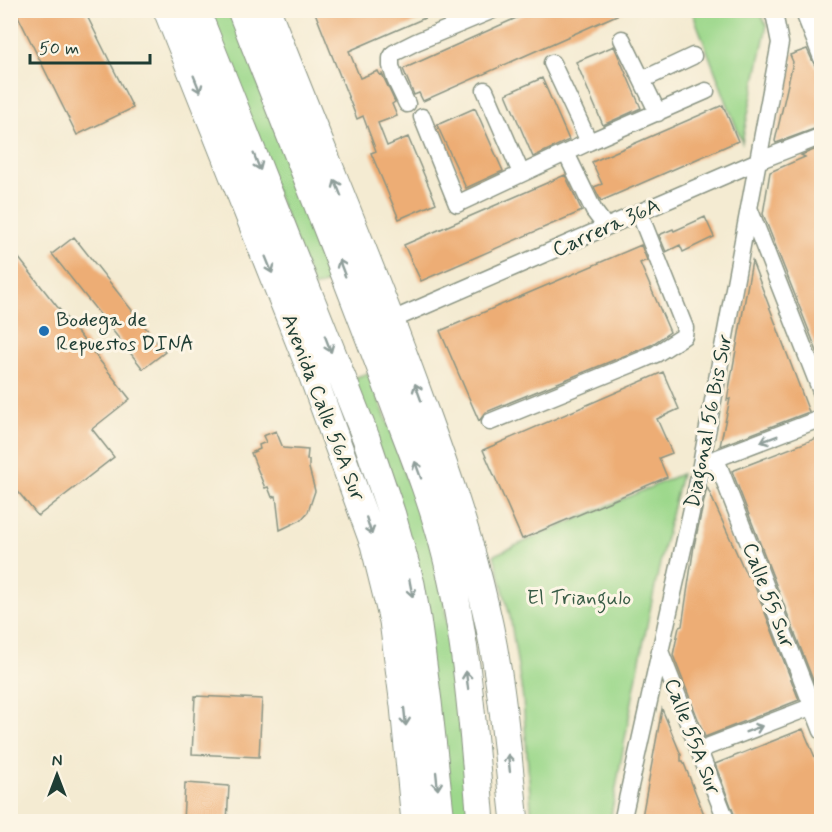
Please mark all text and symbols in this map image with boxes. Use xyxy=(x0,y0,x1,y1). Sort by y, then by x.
scale bar xyxy=(30,27,150,65)
text: 50 m xyxy=(39,37,79,61)
one-way arrow xyxy=(192,75,203,93)
one-way arrow xyxy=(252,153,263,171)
one-way arrow xyxy=(332,180,343,198)
street label: Carrera 36A xyxy=(548,192,665,264)
one-way arrow xyxy=(264,256,275,274)
one-way arrow xyxy=(336,259,347,278)
place label: Bodega de Repuestos DINA xyxy=(56,306,194,358)
street label: Avenida Calle 56A Sur xyxy=(274,310,372,505)
marker: Bodega de Repuestos DINA xyxy=(37,324,51,338)
street label: Diagonal 56 Bis Sur xyxy=(678,332,742,511)
one-way arrow xyxy=(323,334,334,352)
one-way arrow xyxy=(411,383,422,402)
one-way arrow xyxy=(760,434,778,445)
one-way arrow xyxy=(412,461,423,480)
one-way arrow xyxy=(364,516,375,535)
street label: Calle 55 Sur xyxy=(735,539,801,652)
one-way arrow xyxy=(406,577,417,597)
park label: El Triangulo xyxy=(527,584,631,614)
one-way arrow xyxy=(461,670,472,690)
street label: Calle 55A Sur xyxy=(657,674,727,799)
one-way arrow xyxy=(400,707,411,727)
one-way arrow xyxy=(744,723,762,734)
north arrow xyxy=(27,745,87,805)
text: N xyxy=(52,751,62,772)
one-way arrow xyxy=(503,754,514,774)
one-way arrow xyxy=(432,771,443,790)

